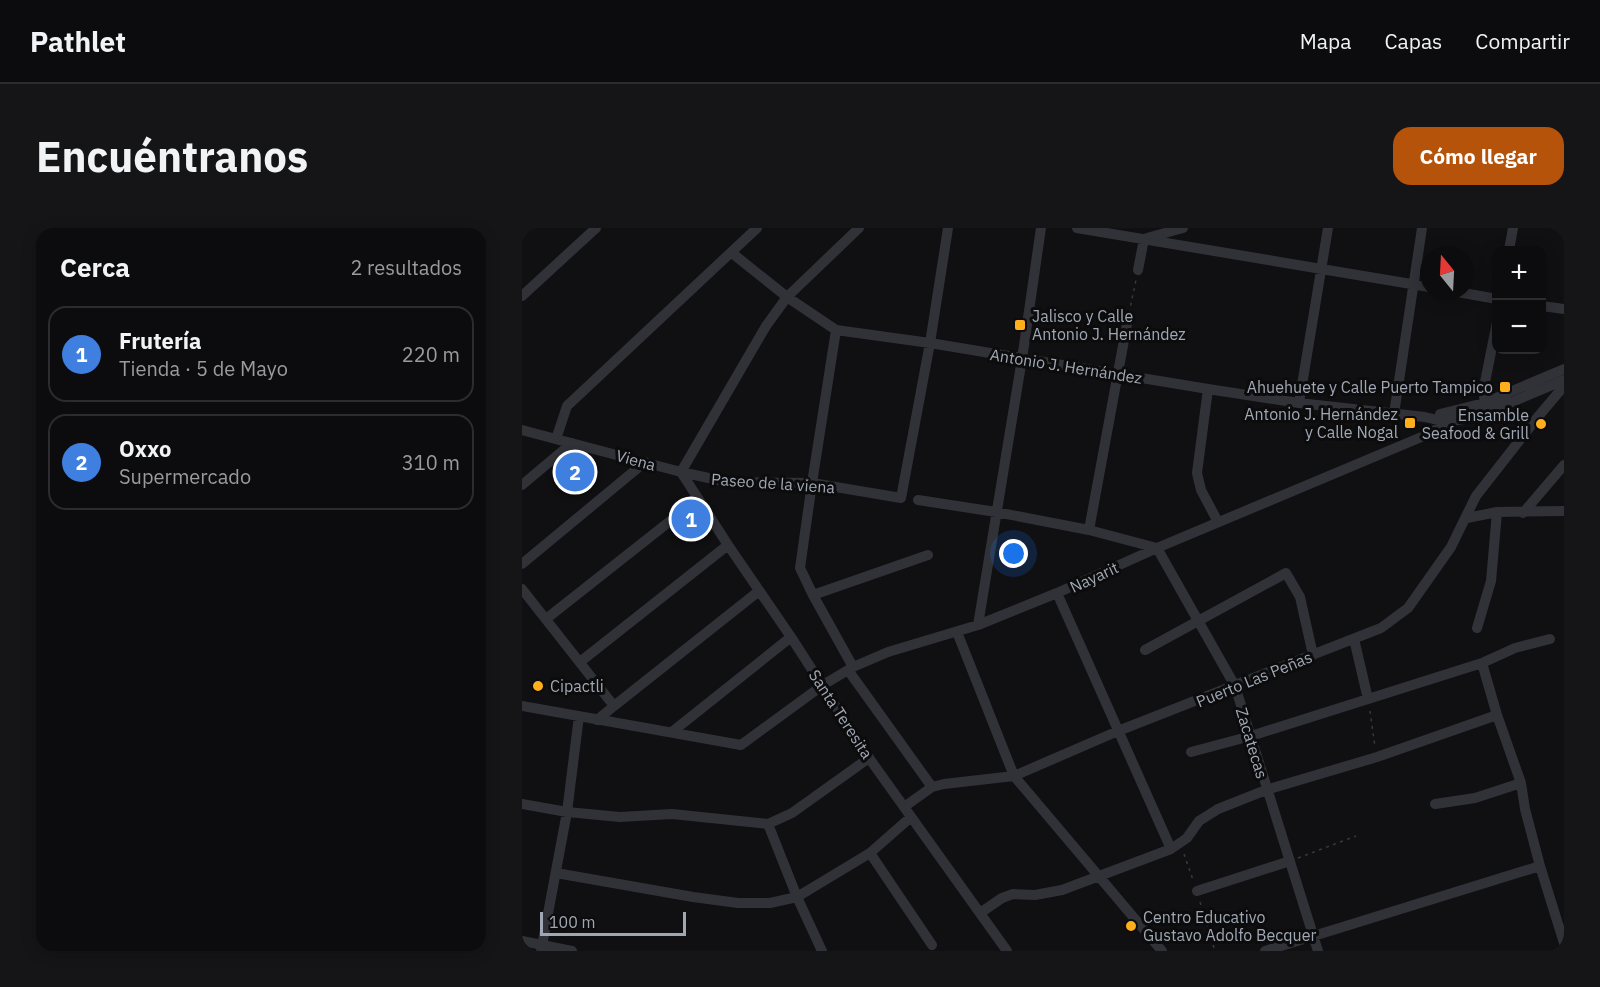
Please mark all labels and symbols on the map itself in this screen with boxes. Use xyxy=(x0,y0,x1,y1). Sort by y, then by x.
north arrow xyxy=(1420,246,1474,300)
place label: Jalisco y Calle Antonio J. Hernández xyxy=(1032,306,1186,344)
marker: Jalisco y Calle Antonio J. Hernández xyxy=(1013,318,1027,332)
street label: Antonio J. Hernández xyxy=(989,344,1143,388)
place label: Ahuehuete y Calle Puerto Tampico xyxy=(1247,377,1493,397)
marker: Ahuehuete y Calle Puerto Tampico xyxy=(1498,380,1512,394)
place label: Antonio J. Hernández y Calle Nogal xyxy=(1244,404,1398,442)
place label: Ensamble Seafood & Grill xyxy=(1422,405,1529,443)
marker: Antonio J. Hernández y Calle Nogal xyxy=(1403,416,1417,430)
marker: Ensamble Seafood & Grill xyxy=(1534,417,1548,431)
street label: Viena xyxy=(614,445,658,475)
pin: 2 xyxy=(556,450,594,494)
street label: Paseo de la viena xyxy=(710,469,836,497)
pin: 1 xyxy=(672,496,710,542)
your location xyxy=(999,539,1028,568)
street label: Nayarit xyxy=(1066,557,1122,597)
street label: Puerto Las Peñas xyxy=(1193,647,1315,711)
street label: Santa Teresita xyxy=(805,666,877,763)
place label: Cipactli xyxy=(550,676,604,696)
marker: Cipactli xyxy=(531,679,545,693)
street label: Zacatecas xyxy=(1232,705,1272,781)
place label: Centro Educativo Gustavo Adolfo Becquer xyxy=(1143,907,1316,945)
scale bar xyxy=(540,909,686,936)
marker: Centro Educativo Gustavo Adolfo Becquer xyxy=(1124,919,1138,933)

